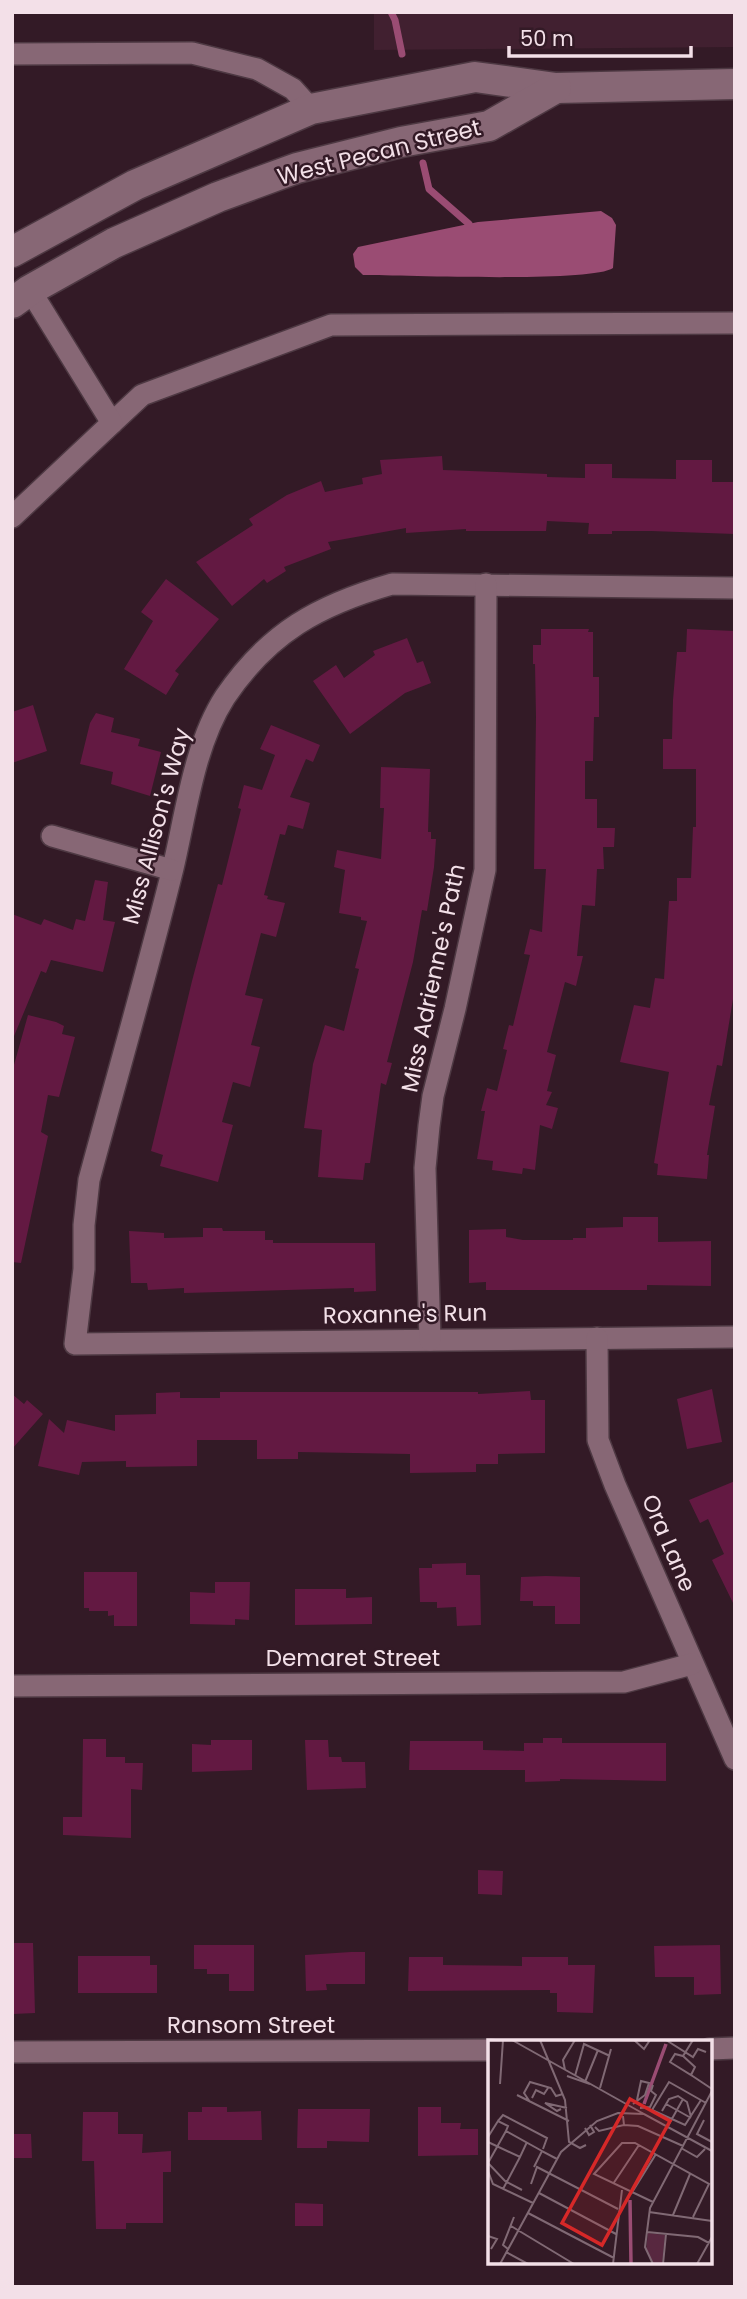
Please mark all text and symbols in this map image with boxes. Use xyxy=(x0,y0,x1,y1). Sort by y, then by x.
scale bar xyxy=(509,14,691,58)
text: 50 m xyxy=(520,24,574,53)
street label: West Pecan Street xyxy=(274,111,484,193)
street label: Miss Allison's Way xyxy=(114,724,198,928)
street label: Miss Adrienne's Path xyxy=(393,861,473,1095)
street label: Roxanne's Run xyxy=(323,1297,487,1331)
street label: Ora Lane xyxy=(634,1489,704,1597)
street label: Demaret Street xyxy=(266,1642,440,1674)
street label: Ransom Street xyxy=(167,2009,335,2041)
inset map xyxy=(488,2040,712,2264)

